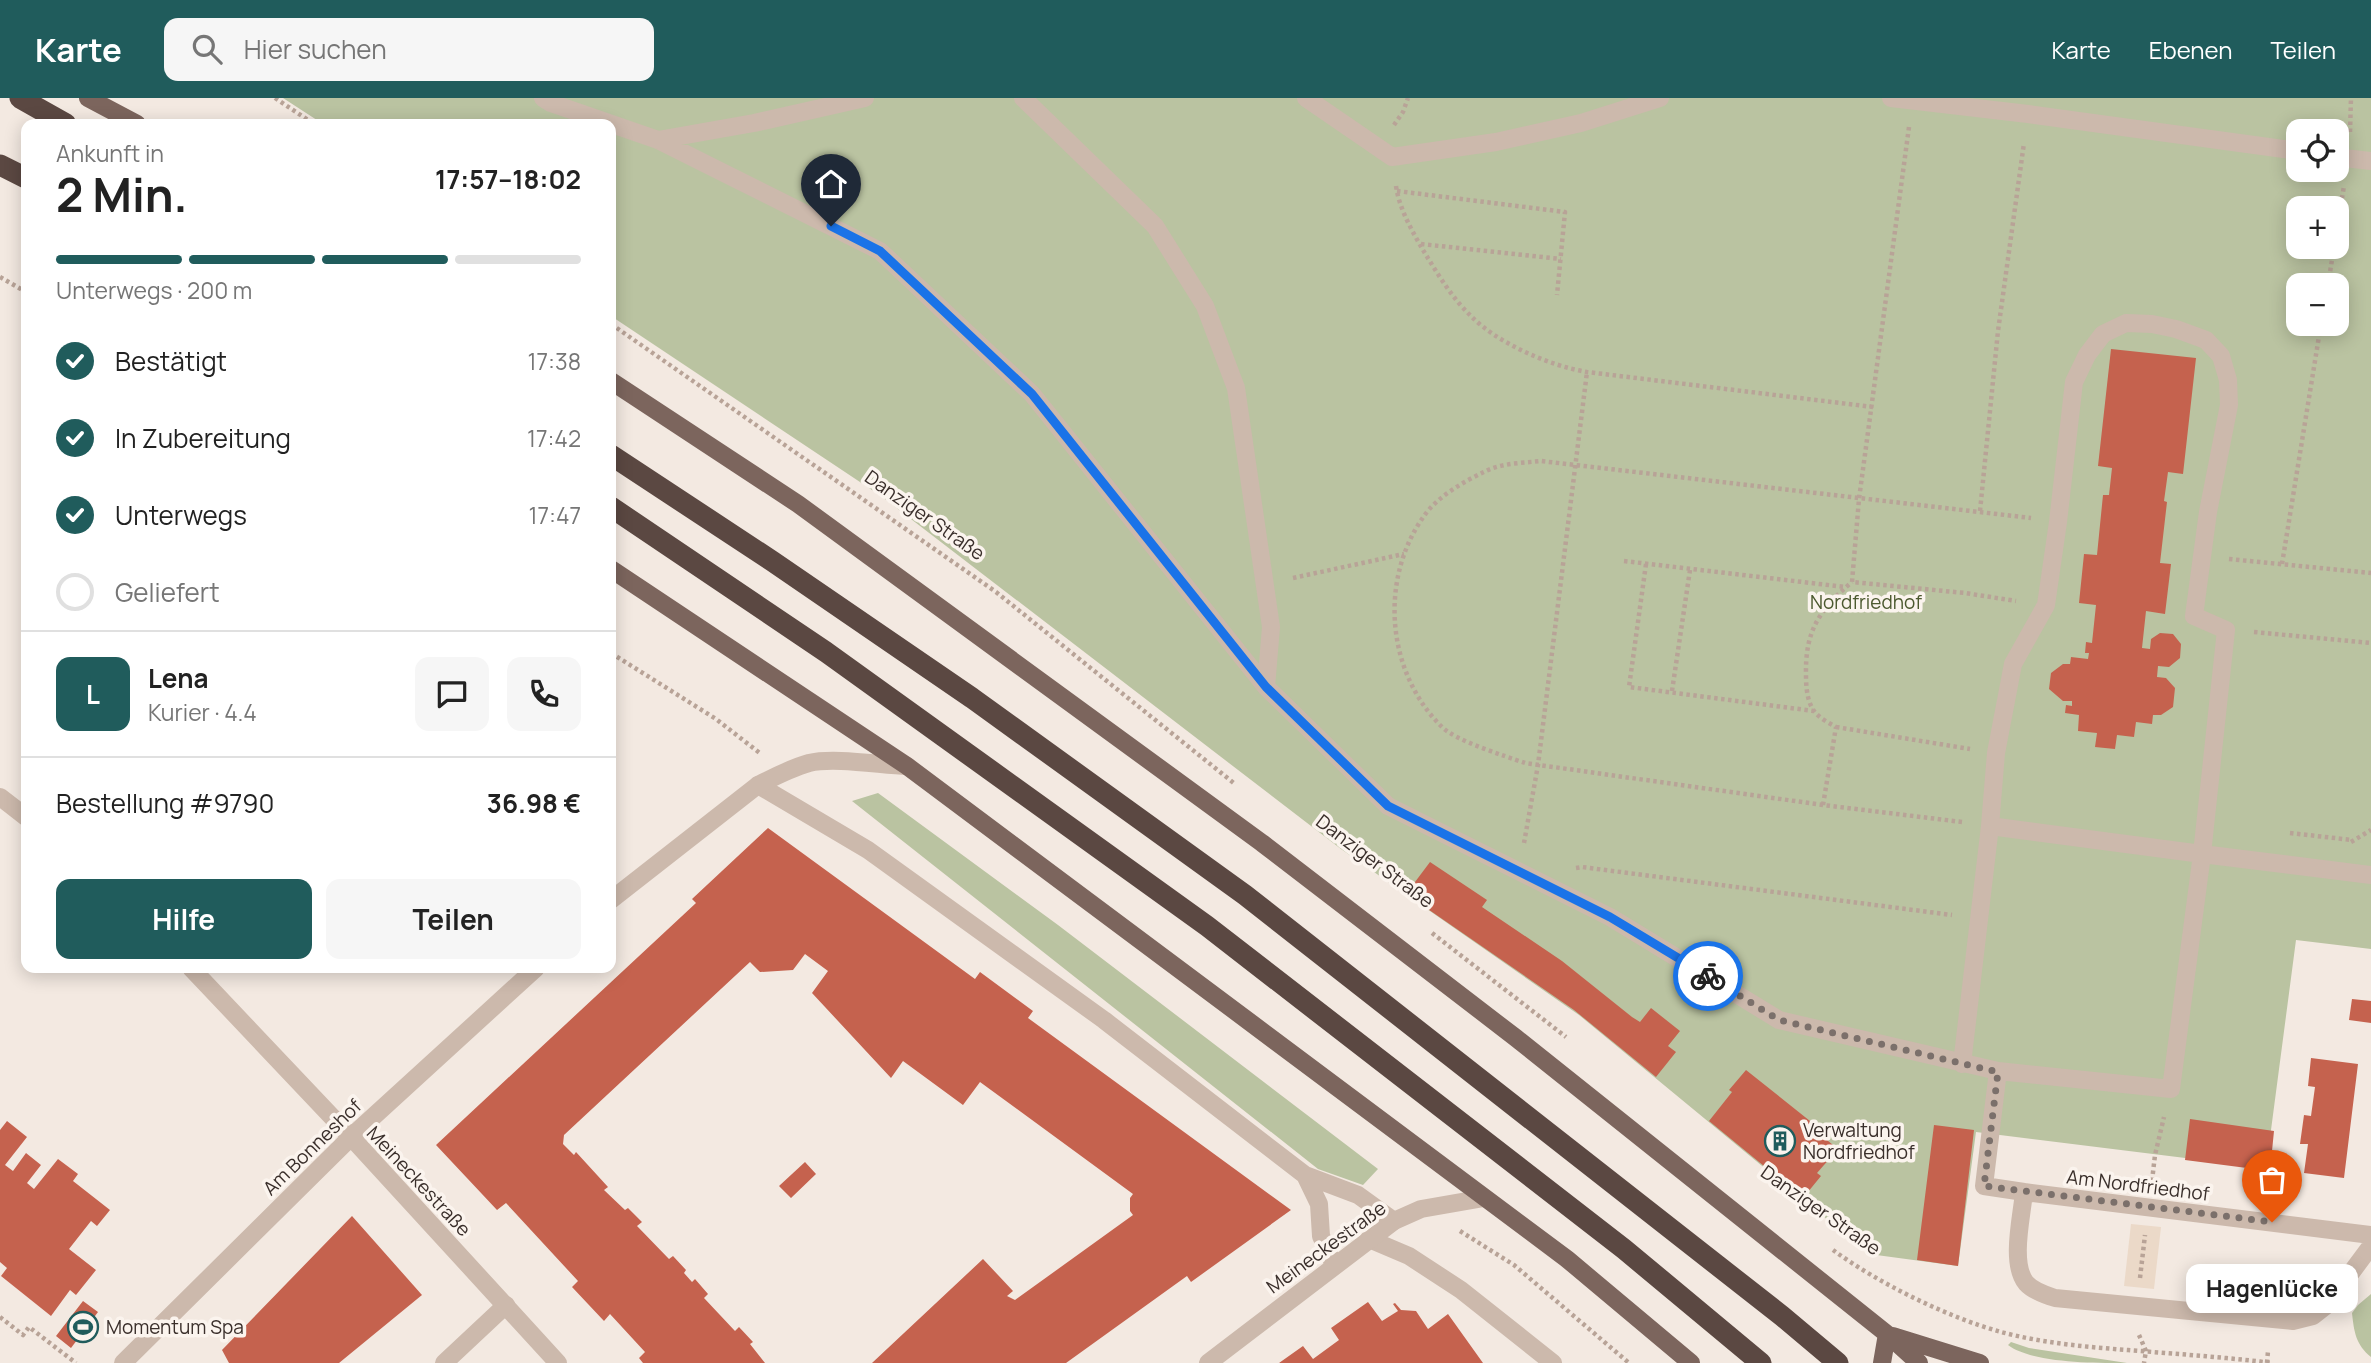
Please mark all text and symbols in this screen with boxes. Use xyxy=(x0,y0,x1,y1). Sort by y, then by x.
search box xyxy=(164,18,654,81)
text: Karte xyxy=(35,27,122,72)
icon: search xyxy=(188,30,226,68)
text: Hier suchen xyxy=(244,31,387,67)
text: Karte xyxy=(2051,33,2111,66)
text: Ebenen xyxy=(2149,33,2232,66)
text: Teilen xyxy=(2270,33,2336,66)
map controls xyxy=(2286,119,2349,336)
button: locate xyxy=(2286,119,2349,182)
text: Ankunft in xyxy=(56,137,164,169)
pin xyxy=(801,154,861,226)
text: 17:57–18:02 xyxy=(435,161,581,197)
text: 2 Min. xyxy=(56,163,188,226)
icon: home xyxy=(812,165,850,203)
button: + xyxy=(2286,196,2349,259)
button: − xyxy=(2286,273,2349,336)
text: Unterwegs · 200 m xyxy=(56,274,252,306)
icon: check xyxy=(56,342,94,380)
text: Bestätigt xyxy=(115,343,227,379)
text: 17:38 xyxy=(528,345,581,377)
icon: check xyxy=(56,419,94,457)
text: In Zubereitung xyxy=(115,420,291,456)
text: 17:42 xyxy=(527,422,581,454)
street label: Danziger Straße xyxy=(860,464,990,566)
icon: check xyxy=(56,496,94,534)
text: Unterwegs xyxy=(115,497,247,533)
text: 17:47 xyxy=(529,499,581,531)
text: Geliefert xyxy=(115,574,220,610)
park label: Nordfriedhof xyxy=(1810,589,1922,615)
button: chat xyxy=(415,657,489,731)
button: phone xyxy=(507,657,581,731)
text: Lena xyxy=(148,660,208,696)
text: L xyxy=(86,676,100,712)
text: Kurier · 4.4 xyxy=(148,696,257,728)
text: Bestellung #9790 xyxy=(56,785,274,821)
text: 36.98 € xyxy=(487,785,581,821)
street label: Danziger Straße xyxy=(1311,808,1439,914)
button: Hilfe xyxy=(56,879,312,959)
button: Teilen xyxy=(326,879,581,959)
courier xyxy=(1673,941,1743,1011)
icon: bike xyxy=(1689,957,1727,995)
street label: Am Bonneshof xyxy=(257,1093,367,1201)
place label: Verwaltung Nordfriedhof xyxy=(1803,1117,1915,1165)
street label: Meineckestraße xyxy=(361,1120,477,1242)
building icon: Verwaltung Nordfriedhof xyxy=(1763,1124,1797,1158)
pin xyxy=(2242,1150,2302,1222)
street label: Danziger Straße xyxy=(1756,1159,1886,1261)
icon: bag xyxy=(2253,1161,2291,1199)
street label: Am Nordfriedhof xyxy=(2065,1163,2211,1207)
street label: Meineckestraße xyxy=(1261,1195,1391,1299)
callout: Hagenlücke xyxy=(2186,1264,2358,1313)
text: Hagenlücke xyxy=(2206,1272,2338,1304)
sports icon: Momentum Spa xyxy=(66,1310,100,1344)
place label: Momentum Spa xyxy=(106,1314,244,1340)

